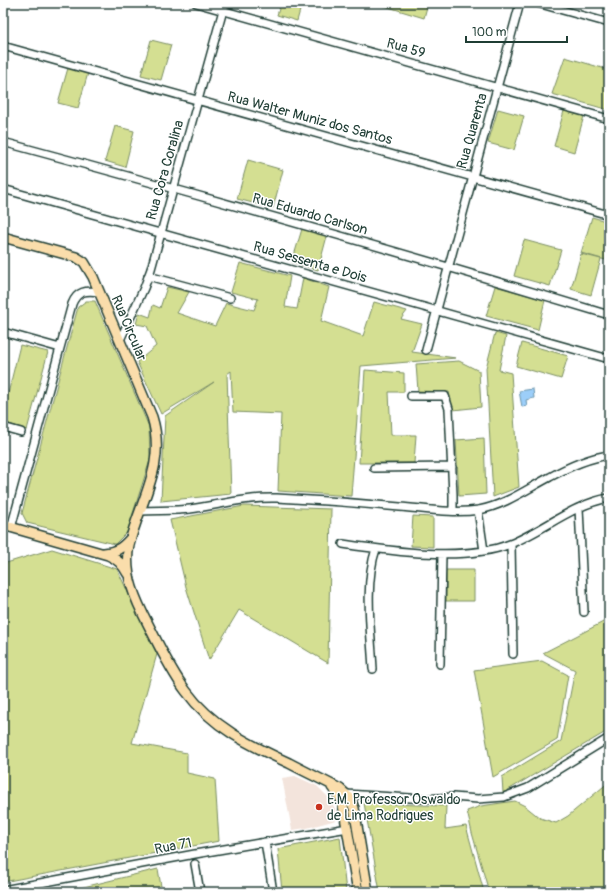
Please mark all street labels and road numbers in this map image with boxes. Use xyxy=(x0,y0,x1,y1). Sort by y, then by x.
street label: Rua 59 xyxy=(385,34,427,62)
street label: Rua Walter Muniz dos Santos xyxy=(226,88,395,148)
street label: Rua Quarenta xyxy=(453,91,491,171)
street label: Rua Cora Coralina xyxy=(143,118,187,222)
street label: Rua Eduardo Carlson xyxy=(250,189,370,239)
street label: Rua Sessenta e Dois xyxy=(251,238,369,286)
street label: Rua Circular xyxy=(108,293,150,363)
street label: Rua 71 xyxy=(153,834,193,858)

